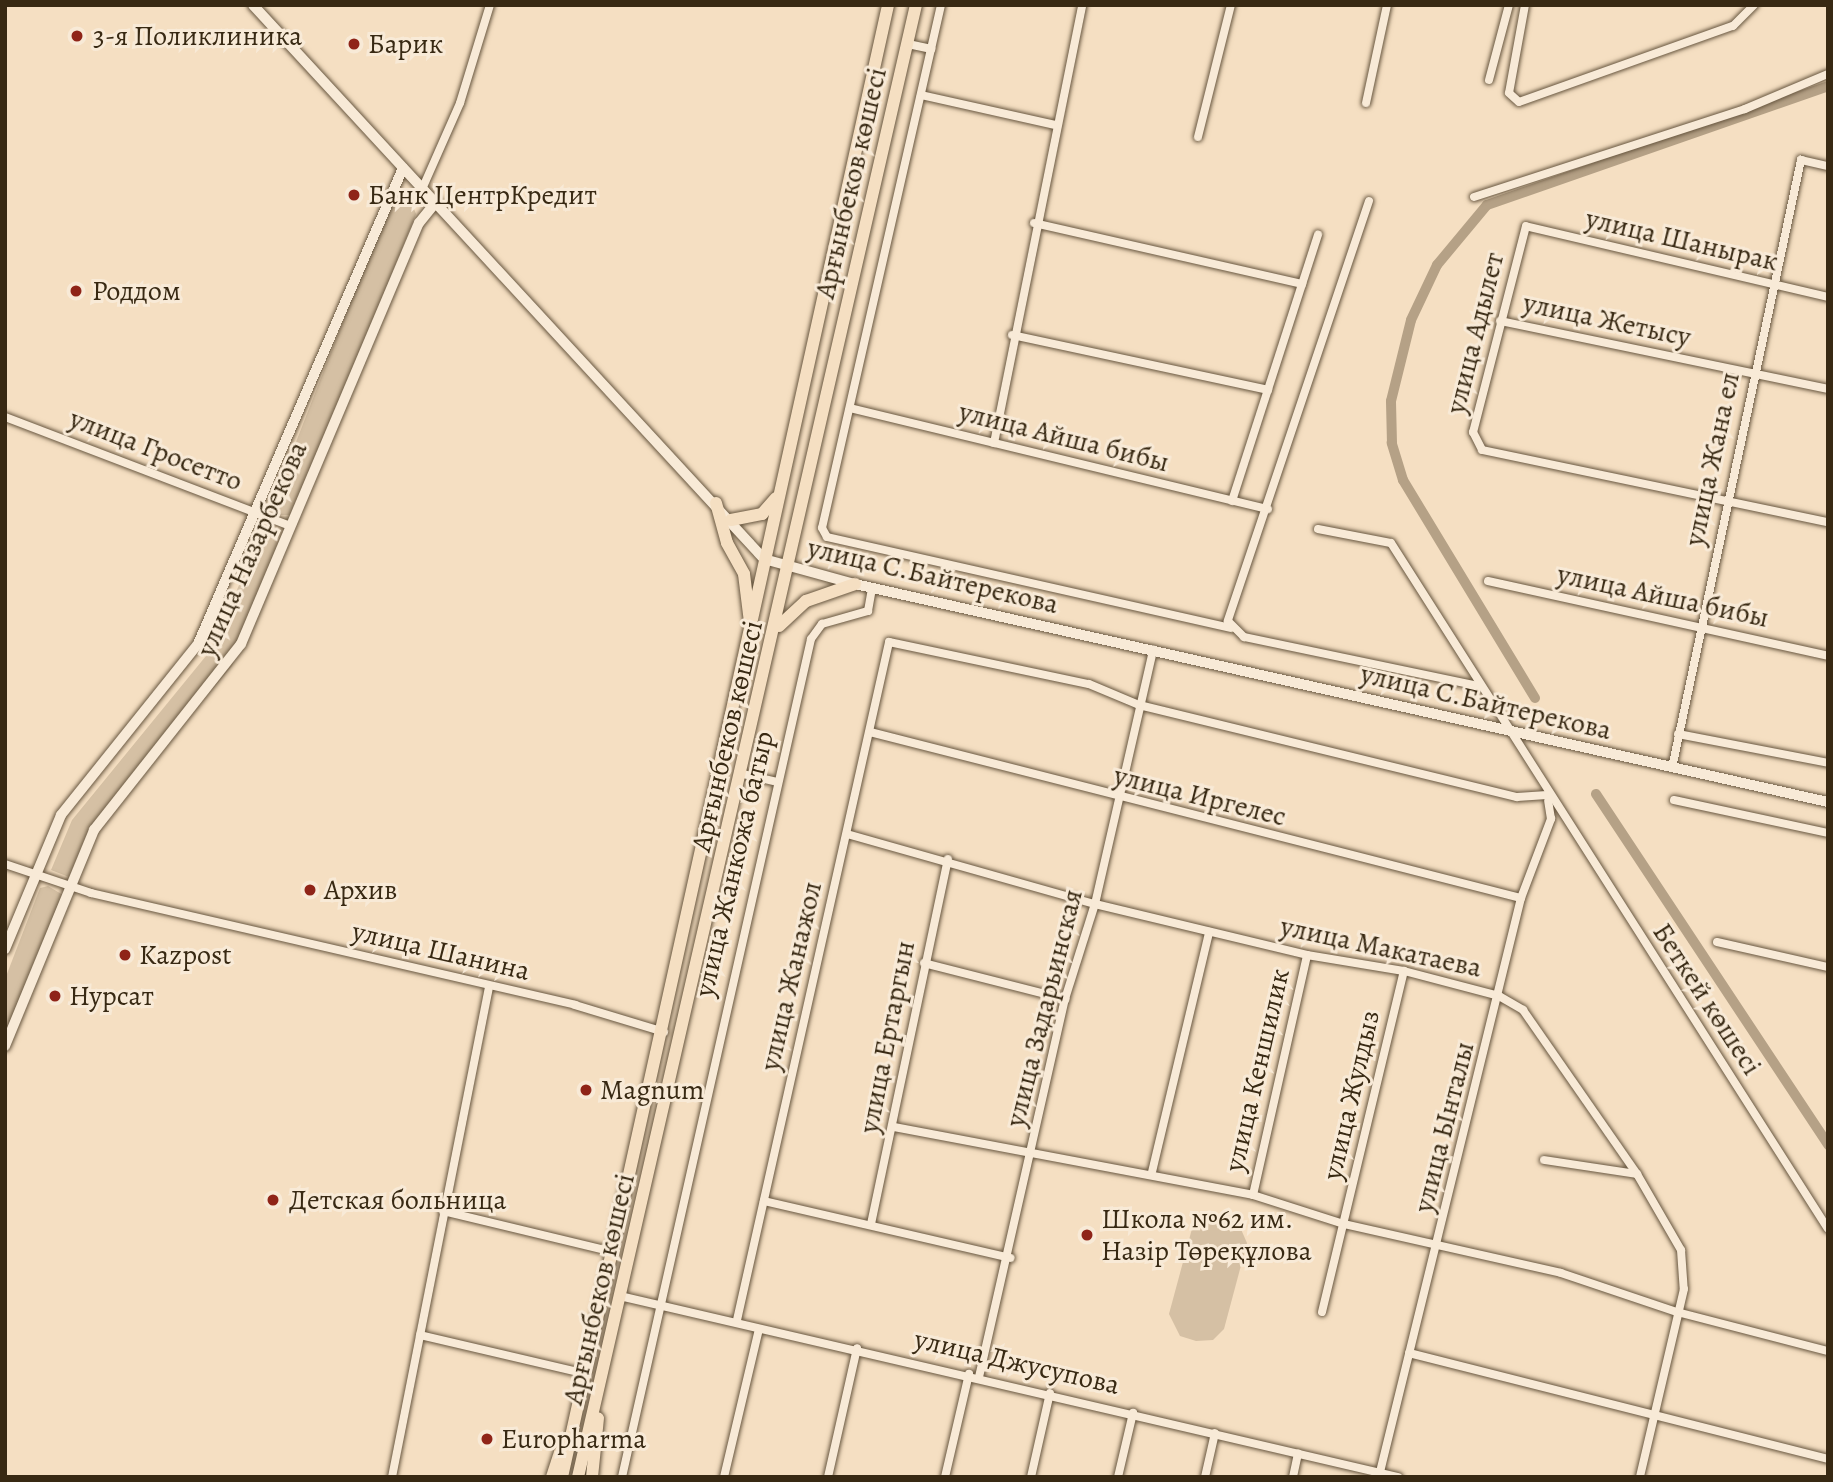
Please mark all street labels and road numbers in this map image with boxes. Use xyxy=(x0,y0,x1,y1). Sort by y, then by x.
street label: Арғынбеков көшесі xyxy=(808,64,894,302)
street label: улица Шанырак xyxy=(1583,202,1781,278)
street label: улица Адылет xyxy=(1439,249,1511,417)
street label: улица Жетысу xyxy=(1520,286,1694,354)
street label: улица Жана ел xyxy=(1677,369,1747,549)
street label: улица Айша бибы xyxy=(956,395,1172,479)
street label: улица Гросетто xyxy=(65,402,247,498)
street label: улица Назарбекова xyxy=(189,436,315,662)
street label: улица С.Байтерекова xyxy=(804,531,1062,621)
street label: улица Айша бибы xyxy=(1554,557,1772,635)
street label: Арғынбеков көшесі xyxy=(684,617,770,855)
street label: улица С.Байтерекова xyxy=(1357,657,1615,747)
street label: улица Жанкожа батыр xyxy=(687,728,781,1000)
street label: улица Иргелес xyxy=(1111,758,1289,834)
street label: улица Жанажол xyxy=(753,878,829,1074)
street label: улица Задарьинская xyxy=(998,886,1090,1130)
street label: улица Макатаева xyxy=(1277,909,1485,985)
street label: улица Шанина xyxy=(349,914,533,988)
street label: Беткей көшесі xyxy=(1645,917,1769,1081)
street label: улица Ертаргын xyxy=(852,938,922,1136)
street label: улица Кеншилик xyxy=(1217,965,1297,1175)
street label: улица Жулдыз xyxy=(1315,1007,1387,1183)
street label: улица Ынталы xyxy=(1407,1038,1481,1216)
street label: Арғынбеков көшесі xyxy=(556,1170,642,1408)
street label: улица Джусупова xyxy=(911,1322,1123,1402)

